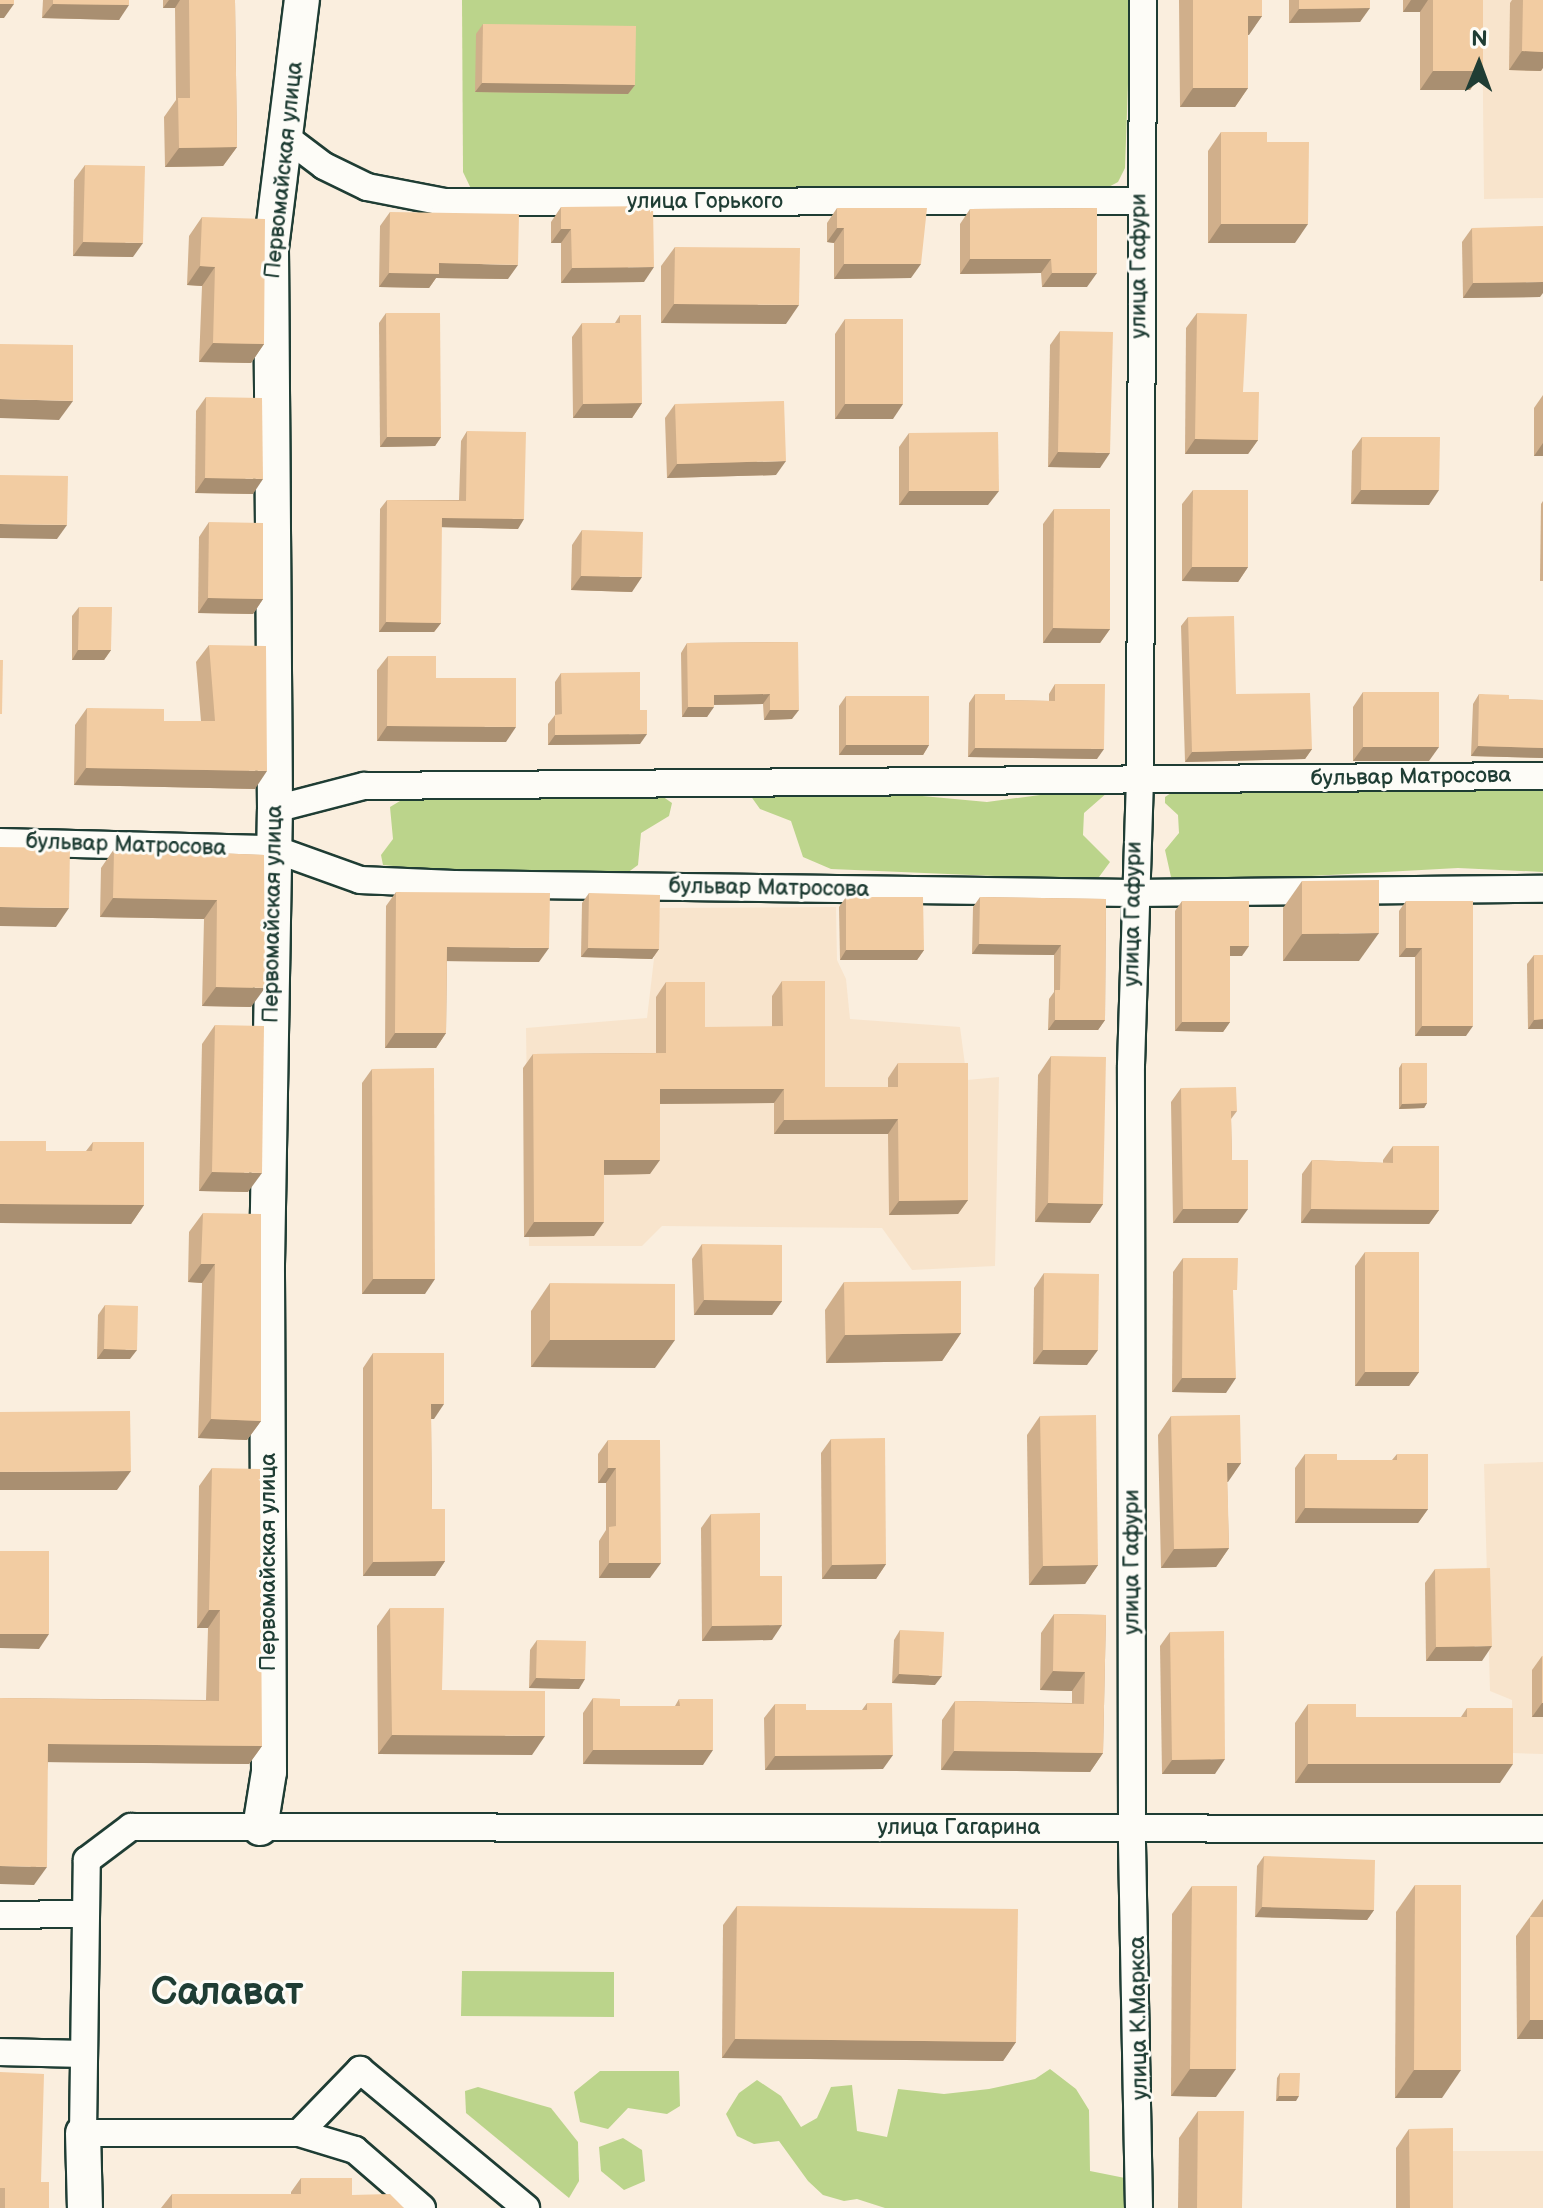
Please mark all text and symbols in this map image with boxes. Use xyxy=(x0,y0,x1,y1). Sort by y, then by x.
north arrow xyxy=(1439,24,1519,104)
text: N xyxy=(1471,26,1488,53)
street label: Первомайская улица xyxy=(259,60,309,280)
street label: улица Горького xyxy=(627,189,783,215)
street label: улица Гафури xyxy=(1126,193,1152,339)
street label: бульвар Матросова xyxy=(1310,762,1512,792)
street label: Первомайская улица xyxy=(258,805,288,1023)
street label: бульвар Матросова xyxy=(25,828,227,862)
street label: улица Гафури xyxy=(1119,841,1147,987)
street label: бульвар Матросова xyxy=(668,873,870,903)
street label: Первомайская улица xyxy=(256,1453,282,1671)
street label: улица Гафури xyxy=(1119,1489,1145,1635)
street label: улица Гагарина xyxy=(877,1815,1041,1841)
street label: улица К.Маркса xyxy=(1124,1936,1154,2100)
district label: Салават xyxy=(151,1970,303,2016)

